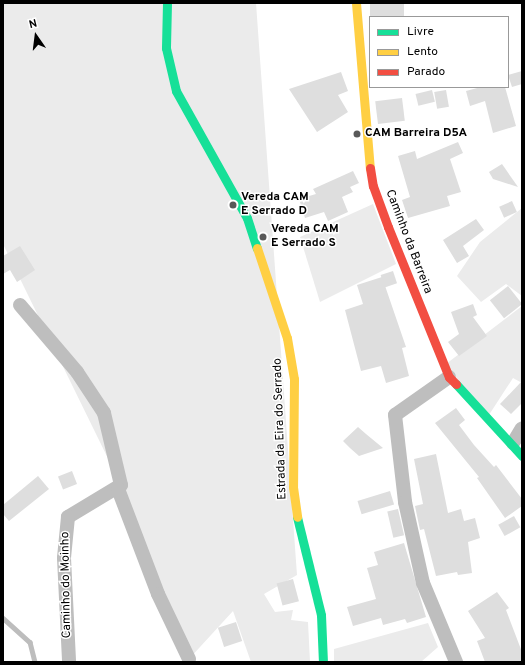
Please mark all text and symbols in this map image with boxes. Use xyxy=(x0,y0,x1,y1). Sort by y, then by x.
north arrow xyxy=(16,16,56,56)
legend xyxy=(369,16,509,88)
text: N xyxy=(28,17,39,32)
text: Livre xyxy=(407,24,434,40)
text: Lento xyxy=(407,44,438,60)
text: Parado xyxy=(407,64,445,80)
place label: CAM Barreira D5A xyxy=(365,127,467,141)
marker: CAM Barreira D5A xyxy=(352,129,362,139)
street label: Caminho da Barreira xyxy=(382,188,434,296)
place label: Vereda CAM E Serrado D xyxy=(241,191,309,219)
marker: Vereda CAM E Serrado D xyxy=(228,200,238,210)
place label: Vereda CAM E Serrado S xyxy=(271,223,339,251)
marker: Vereda CAM E Serrado S xyxy=(258,232,268,242)
street label: Estrada da Eira do Serrado xyxy=(271,358,291,500)
street label: Caminho do Moinho xyxy=(59,532,75,638)

